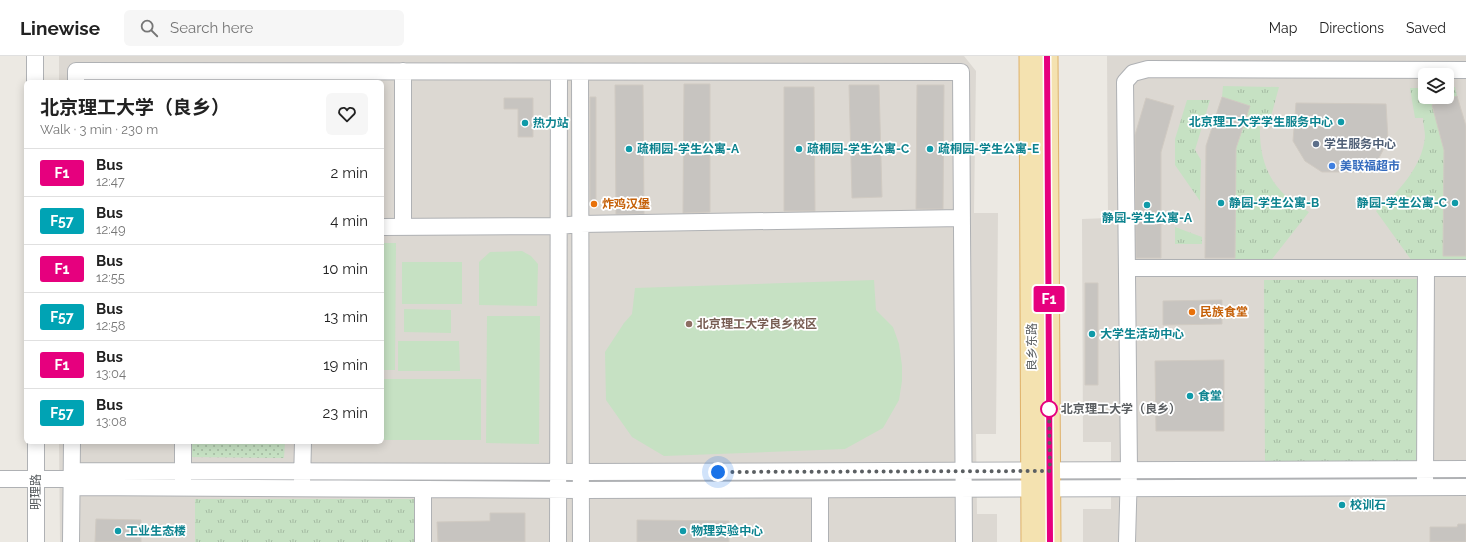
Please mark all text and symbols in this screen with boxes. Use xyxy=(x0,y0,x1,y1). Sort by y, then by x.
search box xyxy=(124,10,404,46)
text: Linewise xyxy=(20,17,100,39)
icon: search xyxy=(138,17,160,39)
text: Search here xyxy=(170,19,253,37)
text: Map xyxy=(1269,20,1297,36)
text: Directions xyxy=(1319,20,1384,36)
text: Saved xyxy=(1406,20,1446,36)
map controls xyxy=(1418,68,1454,104)
button: layers xyxy=(1418,68,1454,104)
button: heart xyxy=(326,93,368,135)
text: 北京理工大学（良乡） xyxy=(40,96,230,118)
place label: 北京理工大学学生服务中心 xyxy=(1189,115,1333,129)
place label: 热力站 xyxy=(533,116,569,130)
marker: 北京理工大学学生服务中心 xyxy=(1336,117,1346,127)
marker: 热力站 xyxy=(520,118,530,128)
text: Walk · 3 min · 230 m xyxy=(40,122,158,137)
place label: 学生服务中心 xyxy=(1324,137,1396,151)
marker: 学生服务中心 xyxy=(1311,139,1321,149)
place label: 疏桐园-学生公寓-A xyxy=(637,142,740,156)
place label: 疏桐园-学生公寓-C xyxy=(807,142,909,156)
place label: 疏桐园-学生公寓-E xyxy=(938,142,1039,156)
marker: 疏桐园-学生公寓-A xyxy=(624,144,634,154)
marker: 疏桐园-学生公寓-C xyxy=(794,144,804,154)
marker: 疏桐园-学生公寓-E xyxy=(925,144,935,154)
text: Bus xyxy=(96,156,123,174)
place label: 美联福超市 xyxy=(1340,159,1400,173)
marker: 美联福超市 xyxy=(1327,161,1337,171)
text: 2 min xyxy=(331,164,368,182)
text: F1 xyxy=(55,165,69,181)
text: 12:47 xyxy=(96,174,125,189)
place label: 静园-学生公寓-B xyxy=(1229,196,1319,210)
place label: 静园-学生公寓-C xyxy=(1357,196,1447,210)
place label: 炸鸡汉堡 xyxy=(602,197,650,211)
marker: 静园-学生公寓-B xyxy=(1216,198,1226,208)
marker: 静园-学生公寓-C xyxy=(1450,198,1460,208)
marker: 炸鸡汉堡 xyxy=(589,199,599,209)
marker: 静园-学生公寓-A xyxy=(1142,200,1152,210)
text: Bus xyxy=(96,204,123,222)
place label: 静园-学生公寓-A xyxy=(1102,211,1193,225)
text: 4 min xyxy=(330,212,368,230)
text: F57 xyxy=(50,213,74,229)
text: 12:49 xyxy=(96,222,126,237)
text: Bus xyxy=(96,252,123,270)
text: 10 min xyxy=(323,260,368,278)
text: F1 xyxy=(55,261,69,277)
text: 12:55 xyxy=(96,270,125,285)
line badge: F1 xyxy=(1031,286,1067,312)
text: F1 xyxy=(1042,291,1056,307)
text: Bus xyxy=(96,300,123,318)
place label: 民族食堂 xyxy=(1200,305,1248,319)
marker: 民族食堂 xyxy=(1187,307,1197,317)
text: 13 min xyxy=(324,308,368,326)
text: F57 xyxy=(50,309,74,325)
place label: 北京理工大学良乡校区 xyxy=(697,317,817,331)
text: 12:58 xyxy=(96,318,126,333)
marker: 北京理工大学良乡校区 xyxy=(684,319,694,329)
street label: 良乡东路 xyxy=(1025,323,1039,371)
place label: 大学生活动中心 xyxy=(1100,327,1184,341)
marker: 大学生活动中心 xyxy=(1087,329,1097,339)
text: Bus xyxy=(96,348,123,366)
text: 19 min xyxy=(323,356,368,374)
text: F1 xyxy=(55,357,69,373)
text: 13:04 xyxy=(96,366,126,381)
place label: 食堂 xyxy=(1198,389,1222,403)
marker: 食堂 xyxy=(1185,391,1195,401)
text: Bus xyxy=(96,396,123,414)
marker: 北京理工大学（良乡） xyxy=(1040,400,1058,418)
place label: 北京理工大学（良乡） xyxy=(1061,402,1181,416)
text: 23 min xyxy=(323,404,368,422)
text: F57 xyxy=(50,405,74,421)
text: 13:08 xyxy=(96,414,127,429)
your location xyxy=(708,462,728,482)
street label: 明理路 xyxy=(29,474,43,510)
place label: 校训石 xyxy=(1350,498,1386,512)
marker: 校训石 xyxy=(1337,500,1347,510)
place label: 工业生态楼 xyxy=(126,524,186,538)
place label: 物理实验中心 xyxy=(691,524,763,538)
marker: 工业生态楼 xyxy=(113,526,123,536)
marker: 物理实验中心 xyxy=(678,526,688,536)

